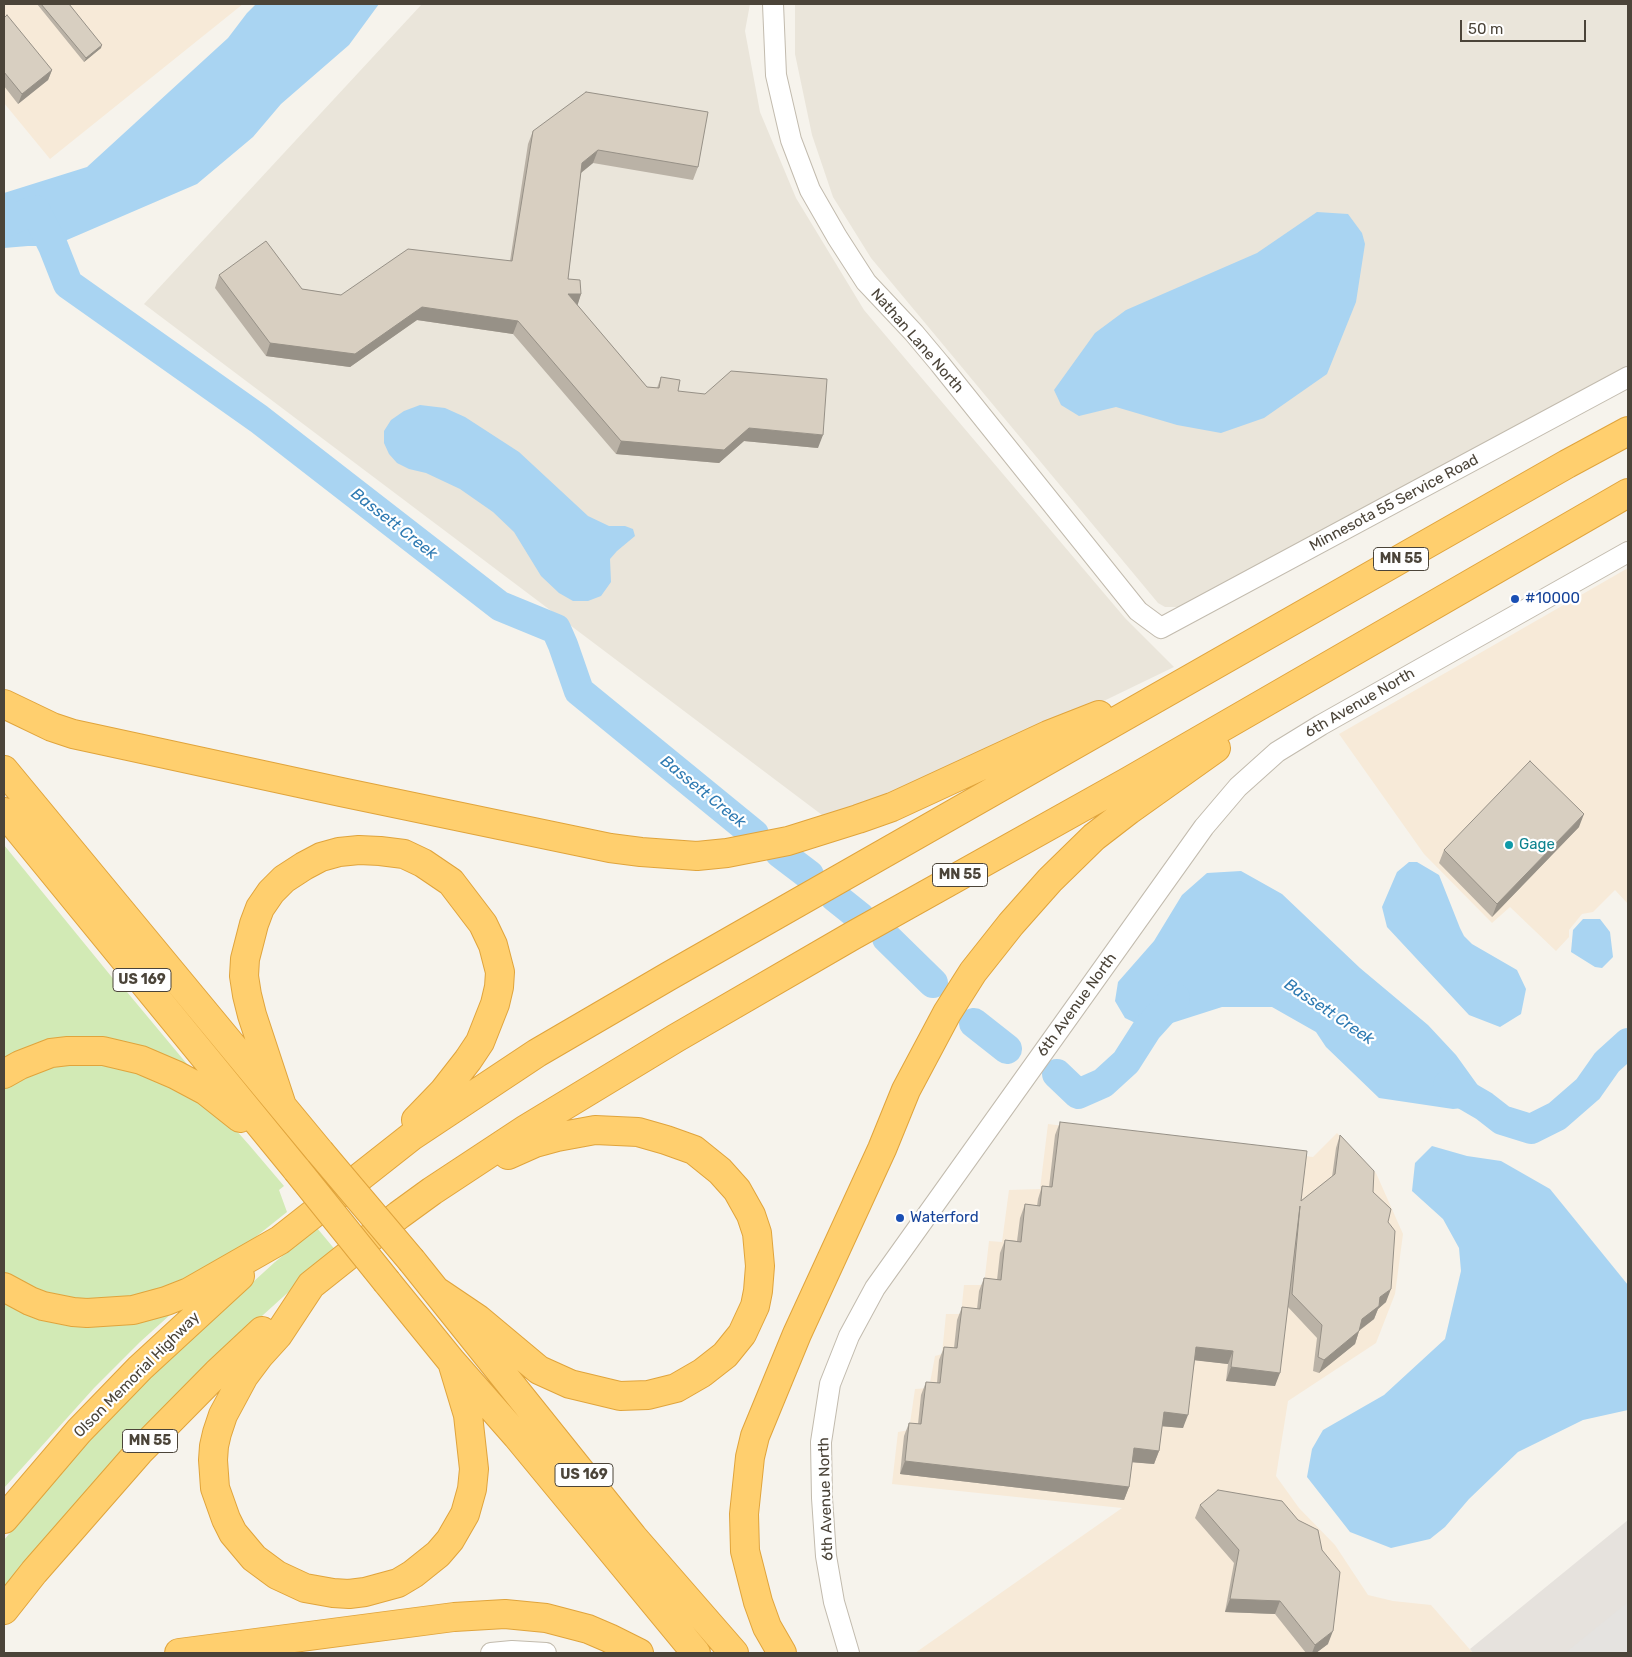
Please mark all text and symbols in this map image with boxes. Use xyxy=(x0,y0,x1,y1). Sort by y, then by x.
scale bar xyxy=(1462,10,1588,42)
text: 50 m xyxy=(1468,20,1503,38)
street label: Nathan Lane North xyxy=(867,285,967,397)
street label: Minnesota 55 Service Road xyxy=(1306,451,1482,555)
water label: Bassett Creek xyxy=(347,484,441,564)
road number: MN 55 xyxy=(1374,548,1428,570)
place label: #10000 xyxy=(1525,590,1580,608)
marker: #10000 xyxy=(1509,593,1521,605)
street label: 6th Avenue North xyxy=(1302,664,1418,742)
water label: Bassett Creek xyxy=(656,752,750,832)
place label: Gage xyxy=(1519,836,1555,854)
marker: Gage xyxy=(1503,839,1515,851)
road number: MN 55 xyxy=(932,864,988,886)
street label: 6th Avenue North xyxy=(1033,950,1121,1060)
road number: US 169 xyxy=(113,968,171,992)
water label: Bassett Creek xyxy=(1280,975,1378,1049)
place label: Waterford xyxy=(910,1209,979,1227)
marker: Waterford xyxy=(894,1212,906,1224)
street label: Olson Memorial Highway xyxy=(70,1308,204,1442)
road number: MN 55 xyxy=(122,1430,178,1452)
street label: 6th Avenue North xyxy=(815,1437,837,1561)
road number: US 169 xyxy=(555,1464,613,1486)

